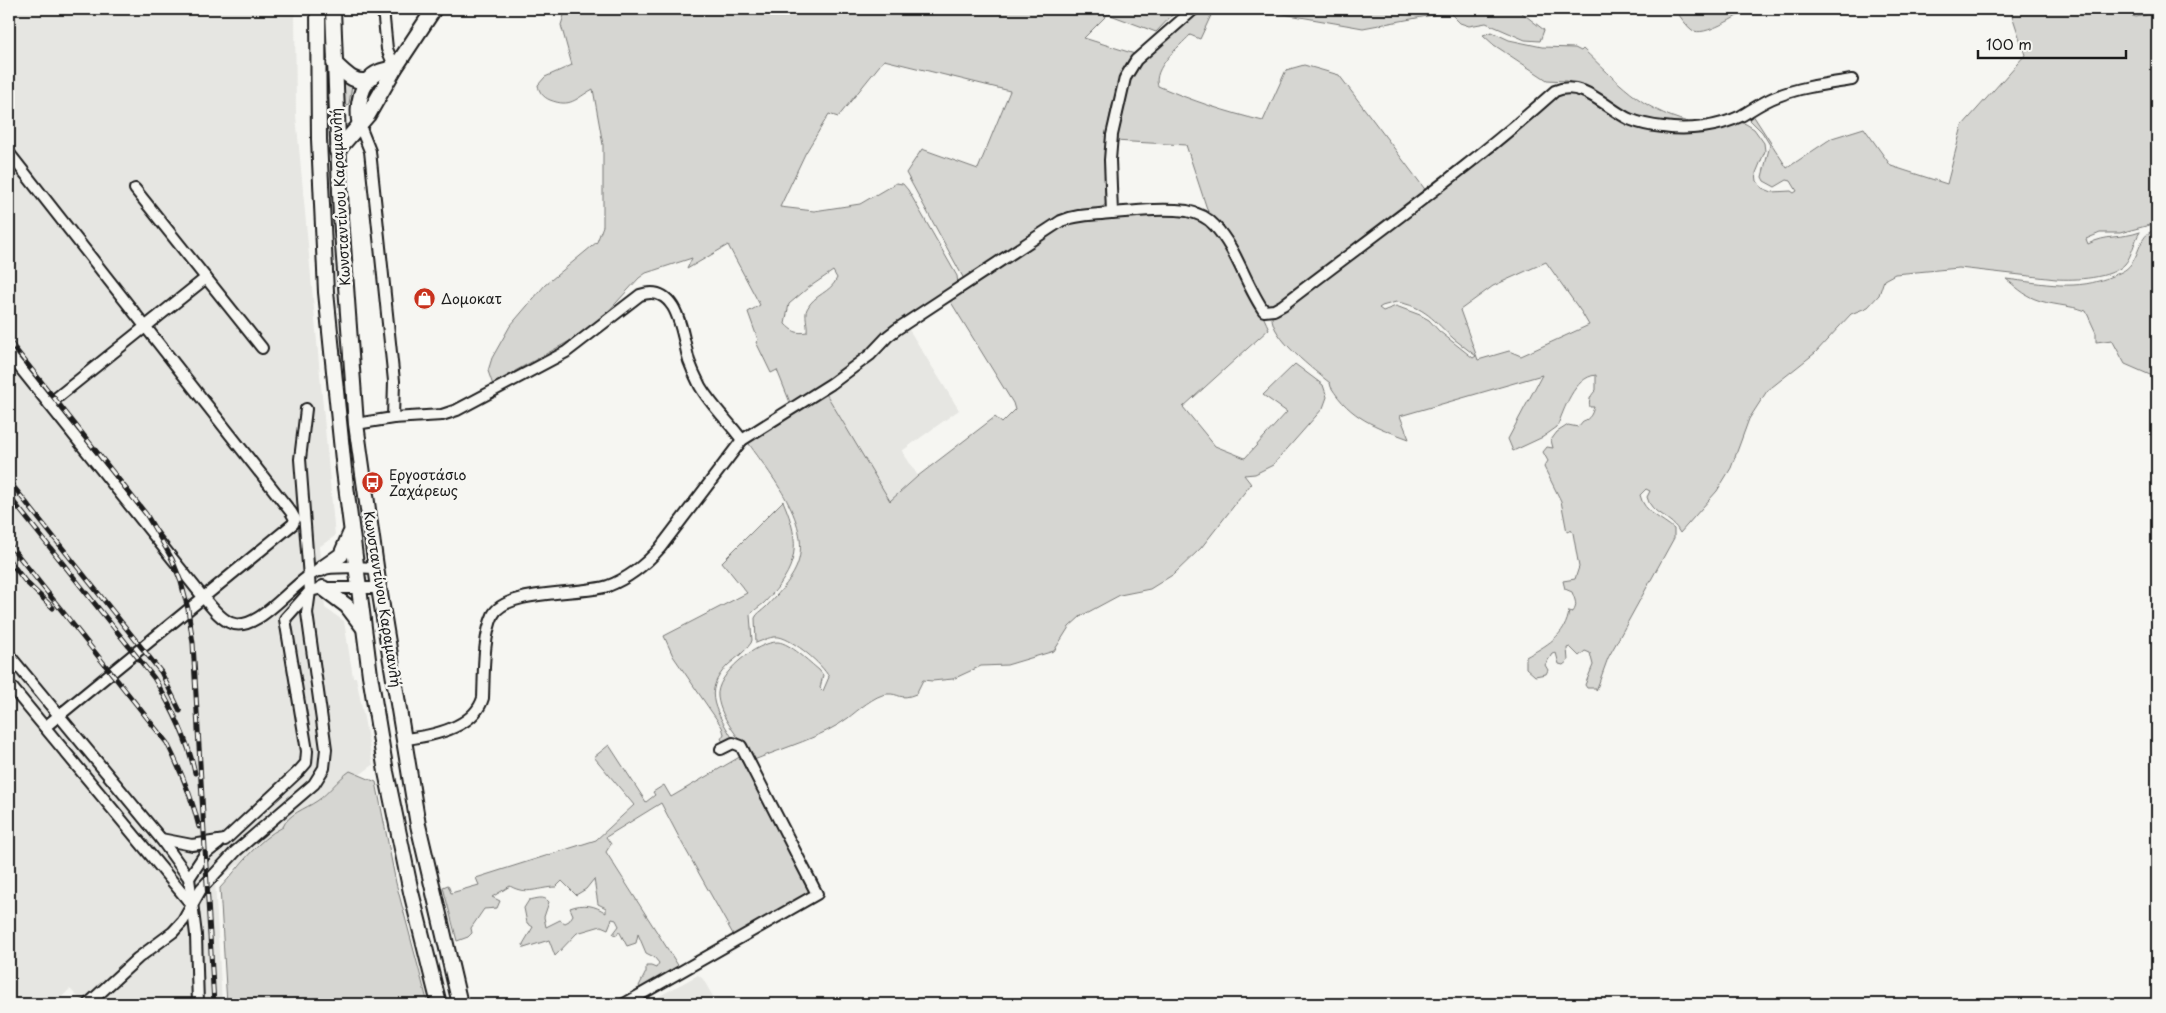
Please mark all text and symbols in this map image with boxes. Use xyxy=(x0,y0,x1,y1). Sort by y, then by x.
scale bar xyxy=(1978,28,2126,60)
text: 100 m xyxy=(1986,32,2032,55)
street label: Κωνσταντίνου Καραμανλή xyxy=(325,108,355,286)
shop icon: Δομοκατ xyxy=(413,286,437,310)
place label: Δομοκατ xyxy=(441,288,502,309)
place label: Εργοστάσιο Ζαχάρεως xyxy=(389,464,466,501)
bus stop icon: Εργοστάσιο Ζαχάρεως xyxy=(361,470,385,494)
street label: Κωνσταντίνου Καραμανλή xyxy=(359,509,407,689)

